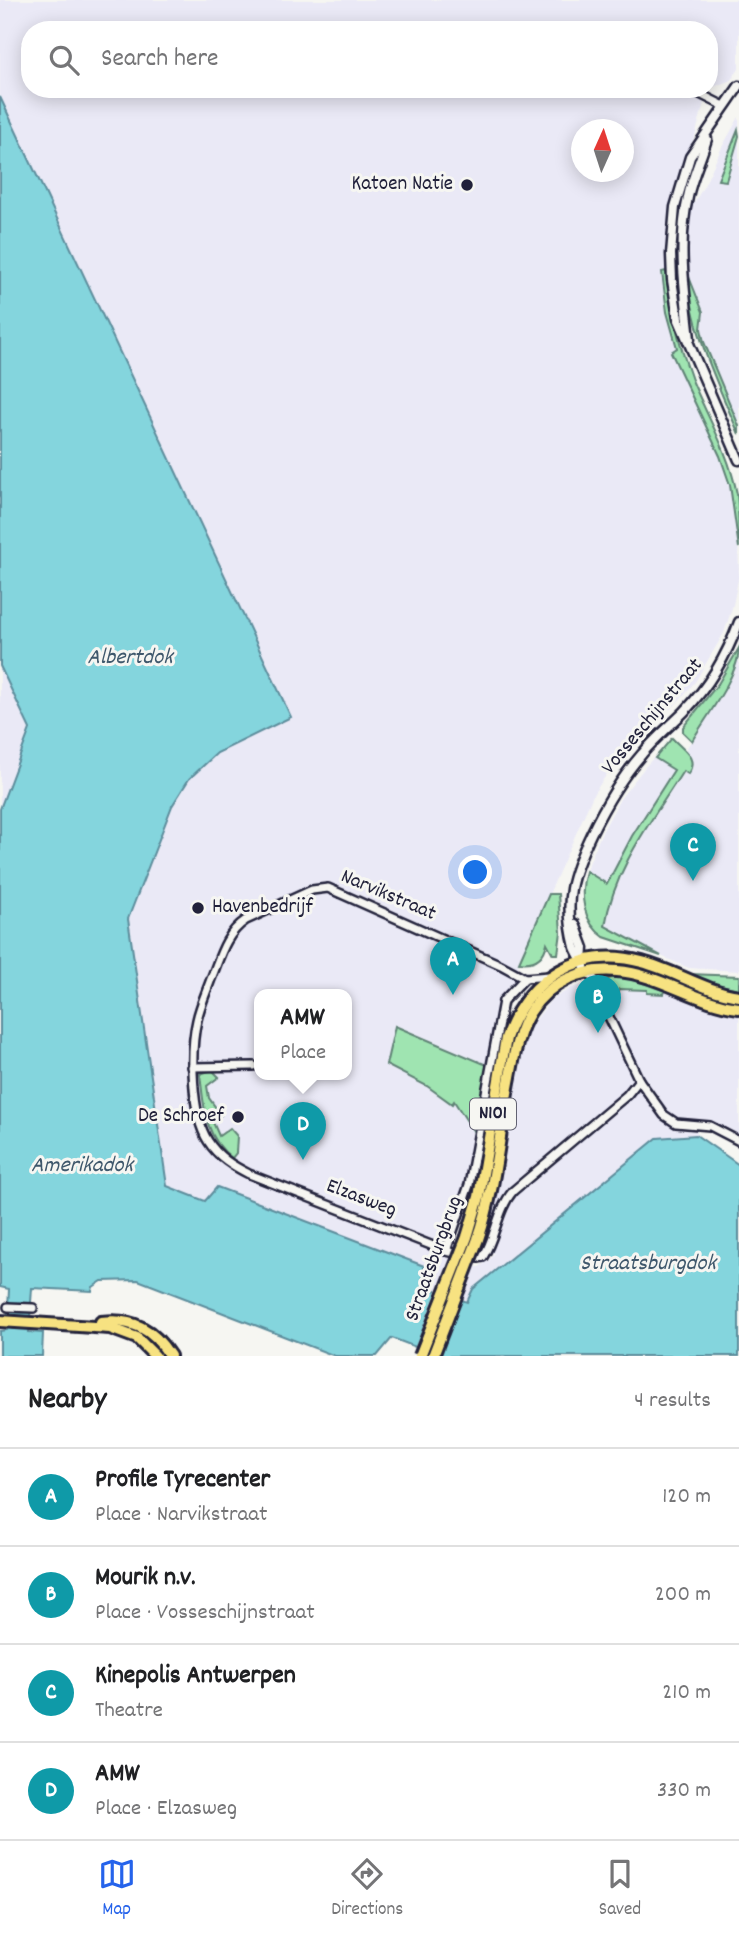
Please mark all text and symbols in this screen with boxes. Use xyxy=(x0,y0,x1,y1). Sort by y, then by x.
search box xyxy=(21,21,718,98)
icon: search xyxy=(45,41,83,79)
text: Search here xyxy=(101,41,219,78)
north arrow xyxy=(571,119,634,182)
place label: Katoen Natie xyxy=(352,170,453,200)
marker: Katoen Natie xyxy=(459,177,475,193)
water label: Albertdok xyxy=(87,642,175,675)
street label: Vosseschijnstraat xyxy=(595,652,711,782)
pin: C xyxy=(670,823,716,881)
your location xyxy=(458,855,492,889)
street label: Narvikstraat xyxy=(336,862,441,930)
place label: Havenbedrijf xyxy=(212,893,314,923)
marker: Havenbedrijf xyxy=(190,900,206,916)
pin: A xyxy=(430,937,476,995)
pin: B xyxy=(575,975,621,1033)
popup xyxy=(254,989,352,1080)
text: AMW xyxy=(280,1000,324,1037)
text: Place xyxy=(280,1037,326,1070)
road number: N101 xyxy=(470,1098,516,1130)
place label: De Schroef xyxy=(138,1102,225,1132)
pin: D xyxy=(280,1102,326,1160)
marker: De Schroef xyxy=(230,1109,246,1125)
water label: Amerikadok xyxy=(31,1150,136,1183)
street label: Elzasweg xyxy=(321,1172,401,1226)
street label: Straatsburgbrug xyxy=(398,1192,472,1326)
water label: Straatsburgdok xyxy=(580,1248,718,1281)
text: Nearby xyxy=(28,1380,106,1423)
text: 4 results xyxy=(634,1385,711,1418)
text: Profile Tyrecenter xyxy=(95,1462,270,1499)
text: A xyxy=(45,1481,57,1514)
text: 120 m xyxy=(662,1481,711,1514)
text: Place · Narvikstraat xyxy=(95,1499,268,1532)
text: Mourik n.v. xyxy=(95,1560,196,1597)
text: B xyxy=(46,1579,56,1612)
text: 200 m xyxy=(655,1579,711,1612)
text: Place · Vosseschijnstraat xyxy=(95,1597,315,1630)
text: Kinepolis Antwerpen xyxy=(95,1658,296,1695)
text: C xyxy=(45,1677,57,1710)
text: 210 m xyxy=(662,1677,711,1710)
text: Theatre xyxy=(95,1695,163,1728)
text: AMW xyxy=(95,1756,139,1793)
text: D xyxy=(45,1775,57,1808)
text: 330 m xyxy=(657,1775,711,1808)
text: Place · Elzasweg xyxy=(95,1793,237,1826)
tab: Map xyxy=(98,1855,136,1924)
tab: Directions xyxy=(331,1855,403,1924)
tab: Saved xyxy=(599,1855,641,1924)

